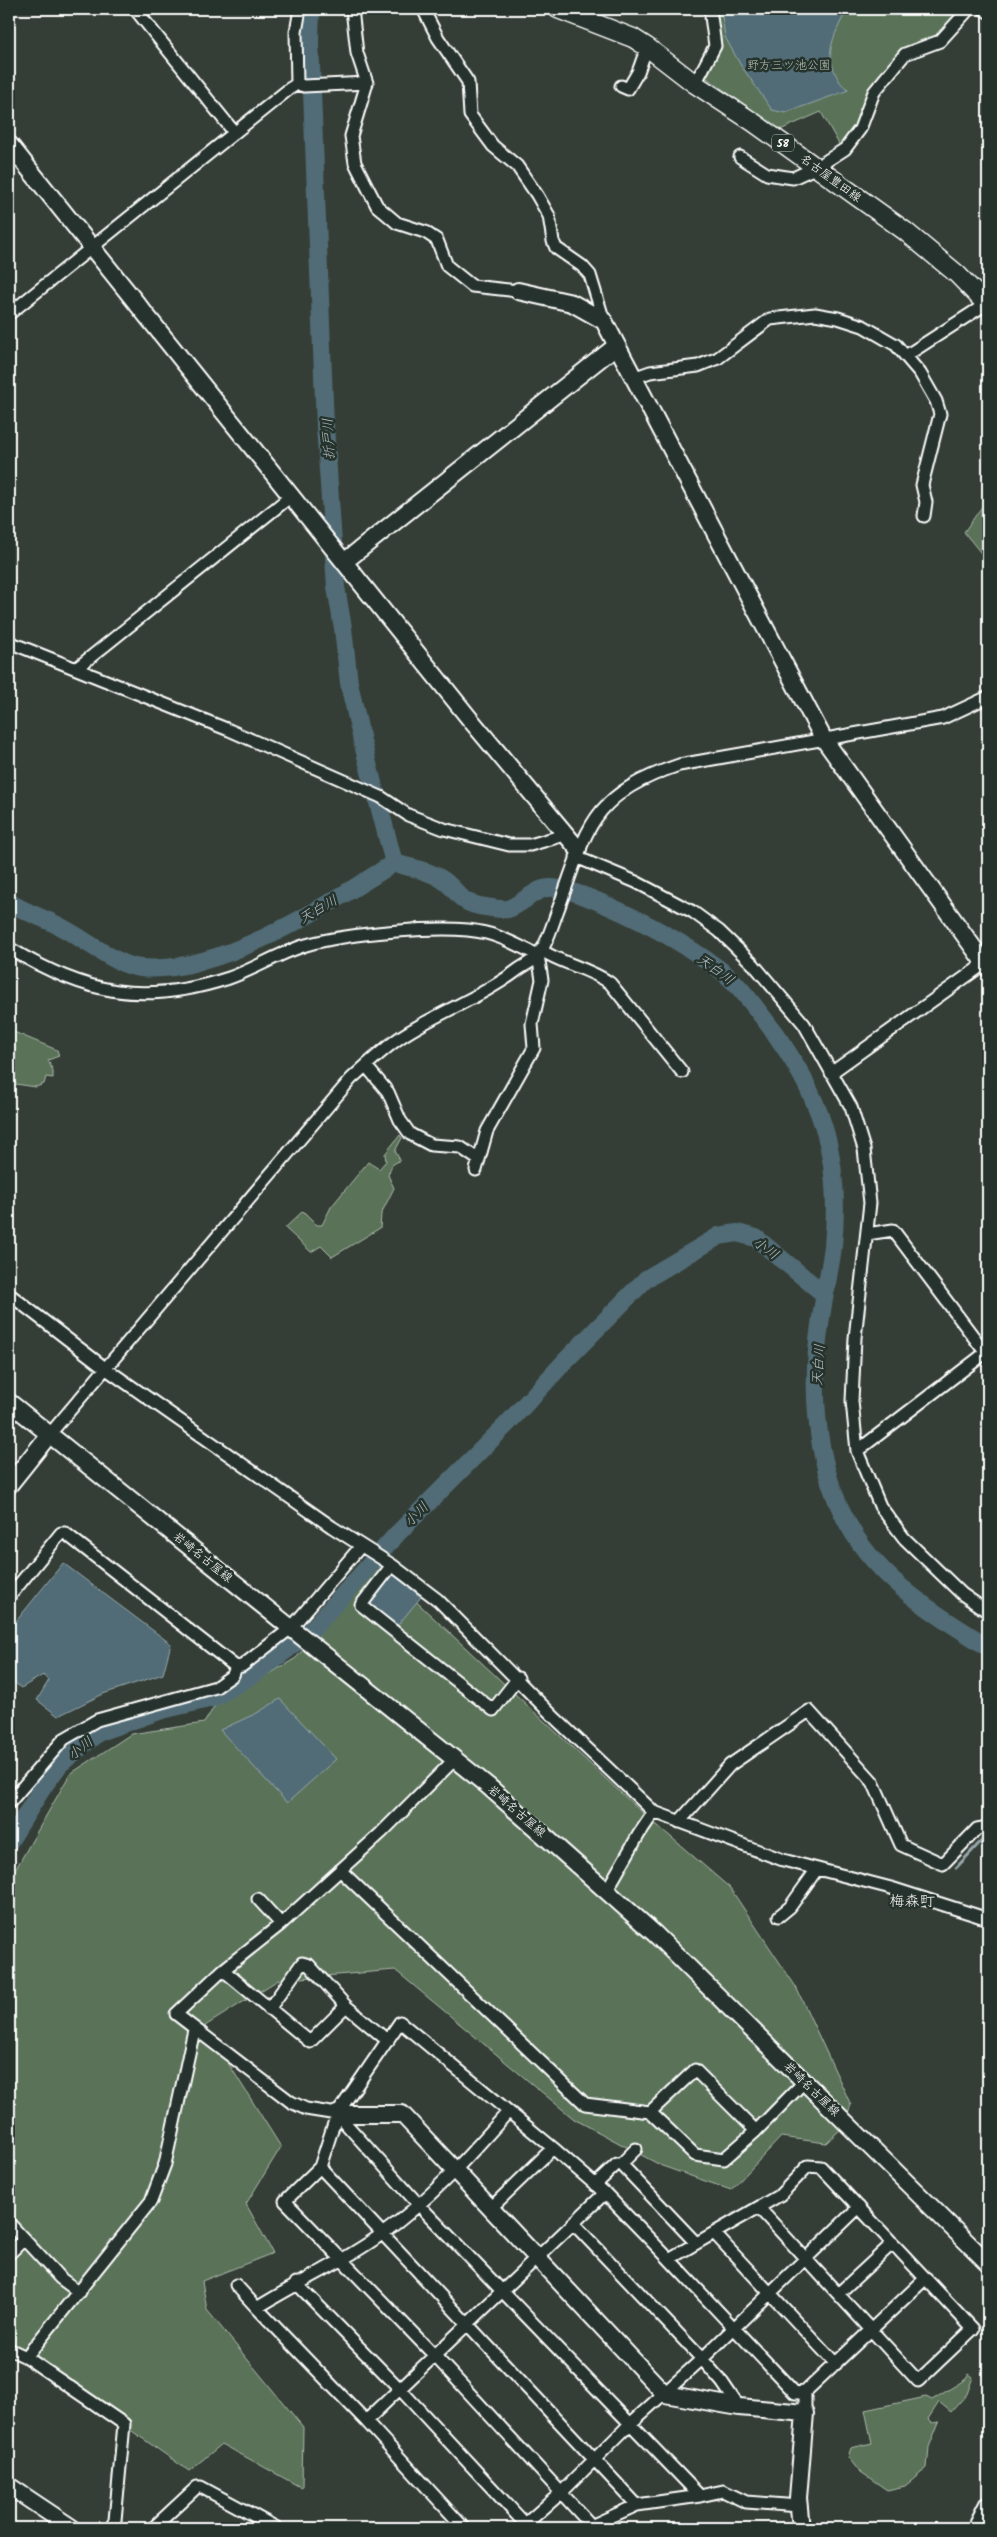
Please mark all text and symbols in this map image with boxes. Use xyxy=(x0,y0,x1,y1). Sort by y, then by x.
park label: 野方三ツ池公園 xyxy=(747,56,831,75)
road number: 58 xyxy=(772,134,794,152)
street label: 名古屋豊田線 xyxy=(796,150,865,207)
water label: 折戸川 xyxy=(317,417,341,460)
water label: 天白川 xyxy=(295,890,342,930)
water label: 天白川 xyxy=(692,949,739,991)
water label: 小川 xyxy=(748,1232,783,1266)
water label: 天白川 xyxy=(807,1343,831,1387)
water label: 小川 xyxy=(399,1497,434,1532)
street label: 岩崎名古屋線 xyxy=(169,1527,237,1587)
water label: 小川 xyxy=(63,1731,98,1766)
street label: 岩崎名古屋線 xyxy=(483,1781,550,1842)
district label: 梅森町 xyxy=(889,1890,935,1914)
street label: 岩崎名古屋線 xyxy=(779,2058,844,2121)

